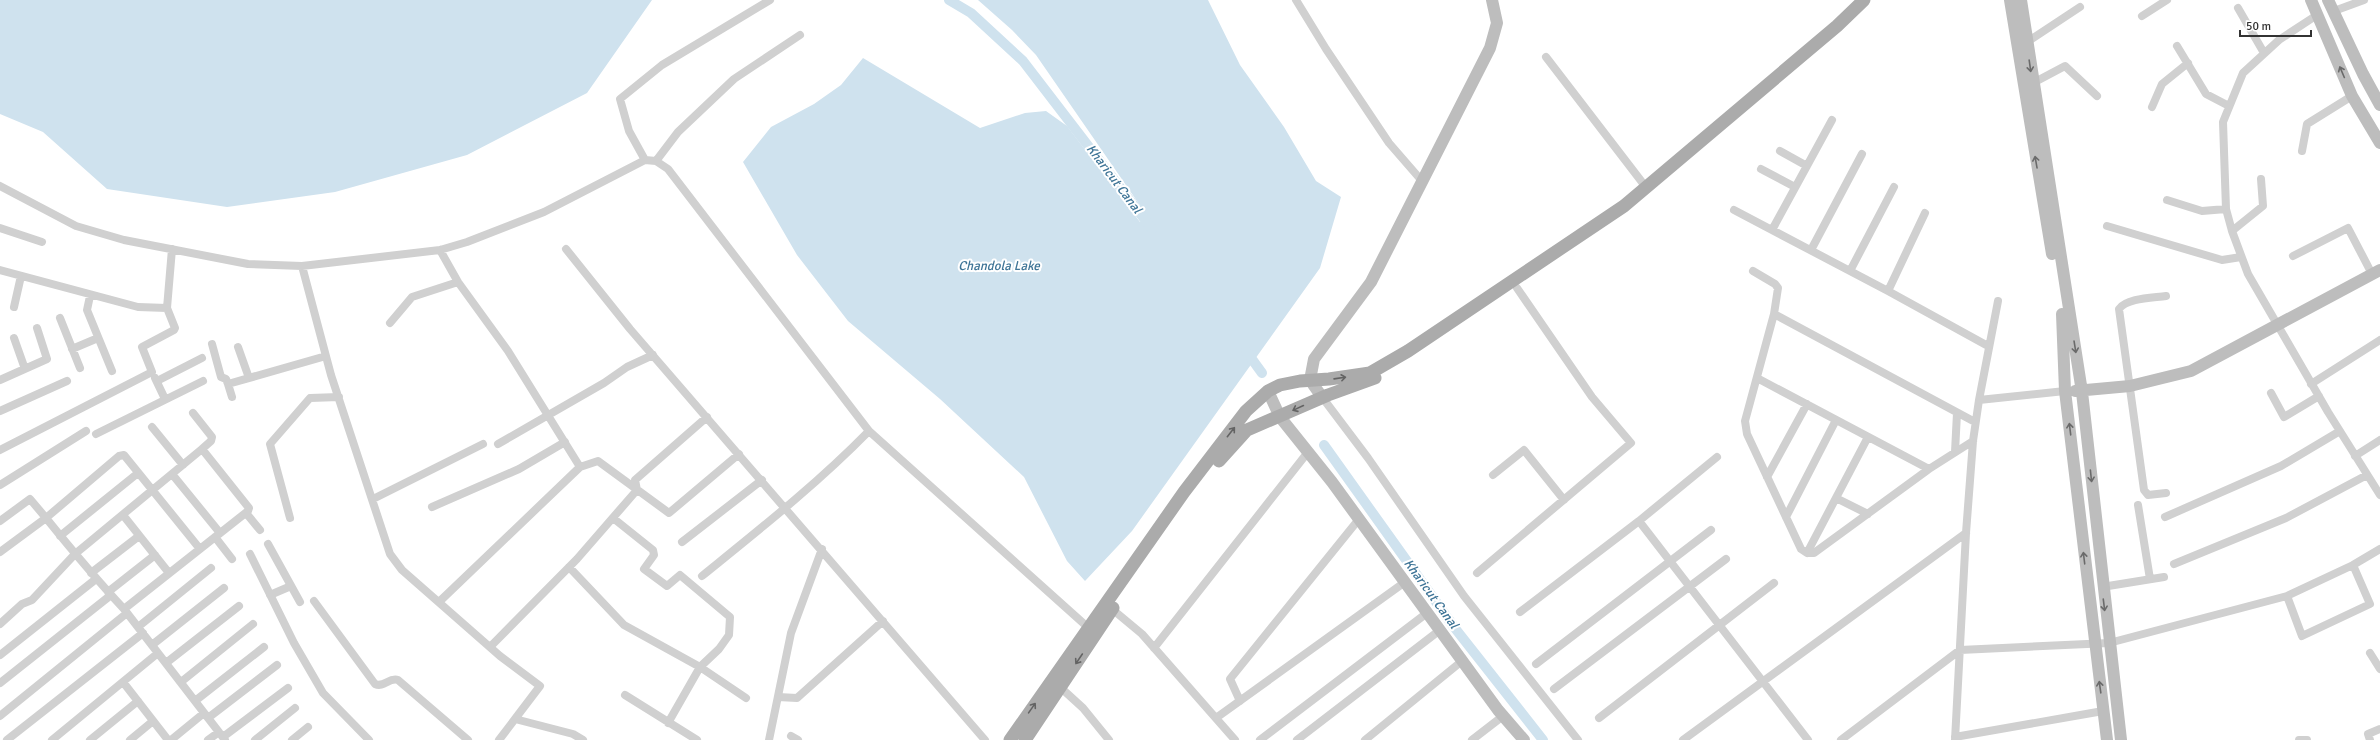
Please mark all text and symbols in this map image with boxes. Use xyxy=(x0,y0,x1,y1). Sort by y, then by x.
scale bar xyxy=(2240,12,2311,38)
text: 50 m xyxy=(2246,19,2271,34)
one-way arrow xyxy=(2026,59,2034,72)
one-way arrow xyxy=(2337,66,2345,78)
water label: Kharicut Canal xyxy=(1083,141,1146,218)
one-way arrow xyxy=(2032,156,2040,169)
water label: Chandola Lake xyxy=(958,258,1041,274)
one-way arrow xyxy=(2071,340,2079,353)
one-way arrow xyxy=(1333,374,1346,382)
one-way arrow xyxy=(1293,405,1305,412)
one-way arrow xyxy=(2066,423,2073,436)
one-way arrow xyxy=(1227,427,1236,438)
one-way arrow xyxy=(2087,469,2095,482)
one-way arrow xyxy=(2080,552,2088,565)
water label: Kharicut Canal xyxy=(1400,556,1462,633)
one-way arrow xyxy=(2101,598,2108,611)
one-way arrow xyxy=(1075,653,1083,664)
one-way arrow xyxy=(2096,681,2104,694)
one-way arrow xyxy=(1028,703,1036,714)

